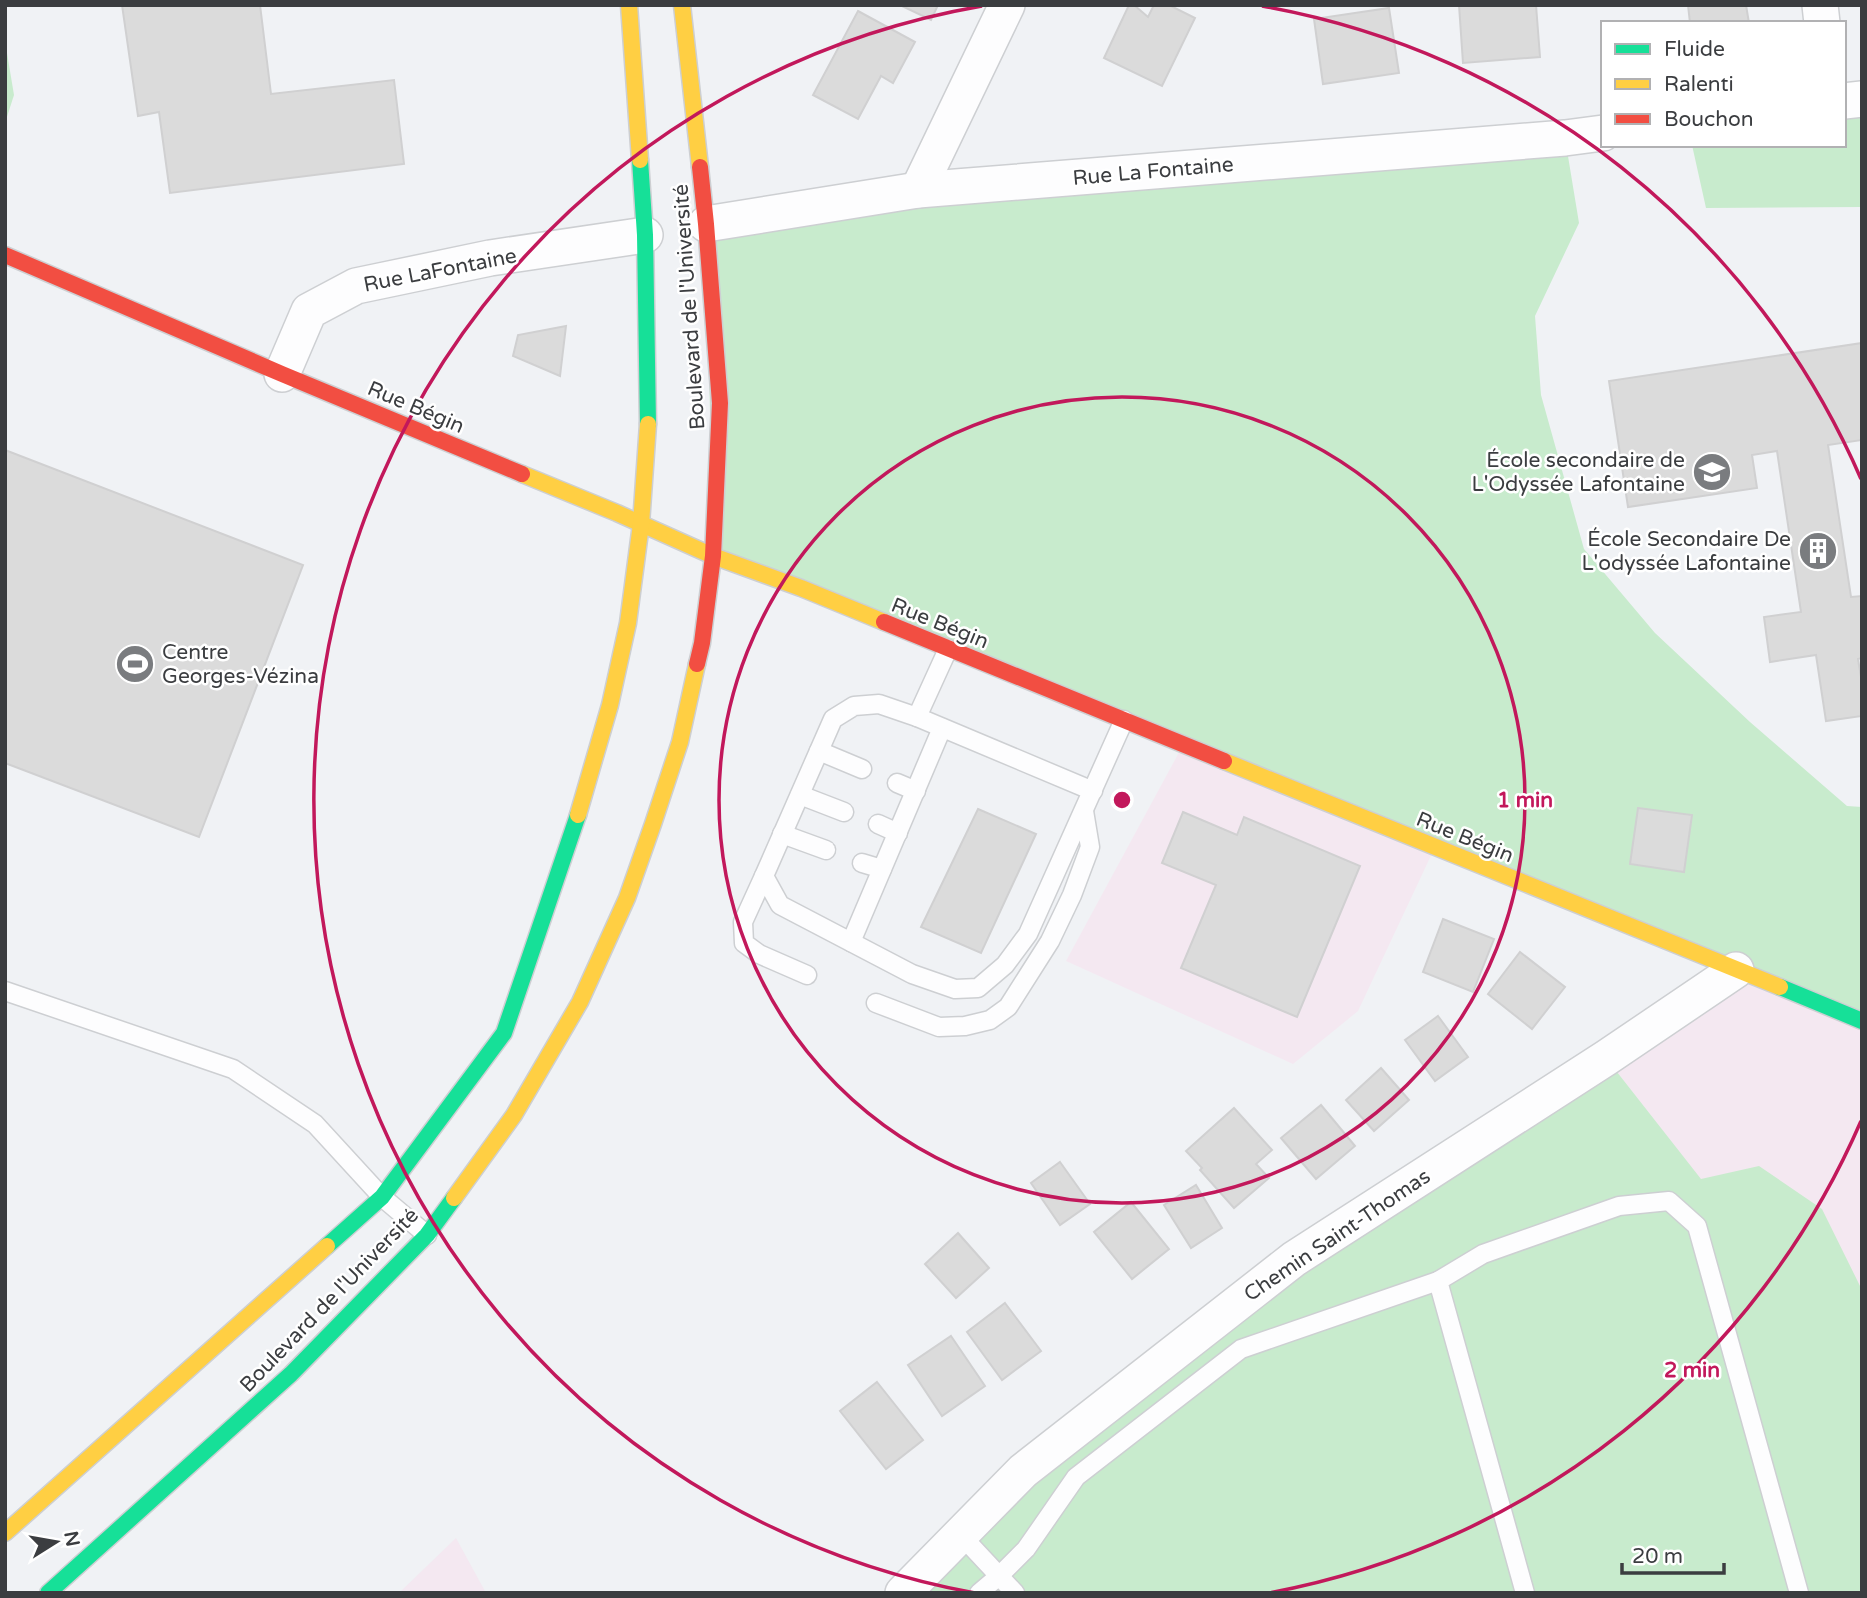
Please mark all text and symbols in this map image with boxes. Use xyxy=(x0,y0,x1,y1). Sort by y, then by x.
legend xyxy=(1601,21,1846,147)
text: Fluide xyxy=(1664,37,1725,62)
text: Ralenti xyxy=(1664,72,1734,97)
text: Bouchon xyxy=(1664,107,1754,132)
street label: Rue La Fontaine xyxy=(1072,152,1235,191)
street label: Boulevard de l'Université xyxy=(668,183,711,431)
street label: Rue LaFontaine xyxy=(361,243,519,298)
street label: Rue Bégin xyxy=(364,376,468,439)
place label: École secondaire de L'Odyssée Lafontaine xyxy=(1472,448,1685,497)
school or university icon: École secondaire de L'Odyssée Lafontaine xyxy=(1691,451,1733,493)
place label: École Secondaire De L'odyssée Lafontaine xyxy=(1581,527,1791,576)
building icon: École Secondaire De L'odyssée Lafontaine xyxy=(1797,530,1839,572)
street label: Rue Bégin xyxy=(888,593,992,654)
place label: Centre Georges-Vézina xyxy=(162,640,319,689)
sports icon: Centre Georges-Vézina xyxy=(114,643,156,685)
centre of rings xyxy=(1110,788,1134,812)
text: 1 min xyxy=(1497,788,1553,813)
street label: Rue Bégin xyxy=(1413,807,1517,868)
street label: Chemin Saint-Thomas xyxy=(1239,1164,1435,1307)
street label: Boulevard de l'Université xyxy=(235,1203,424,1398)
text: 2 min xyxy=(1664,1358,1720,1383)
north arrow xyxy=(21,1507,91,1577)
text: N xyxy=(59,1529,84,1549)
scale bar xyxy=(1622,1532,1724,1576)
text: 20 m xyxy=(1632,1544,1683,1569)

